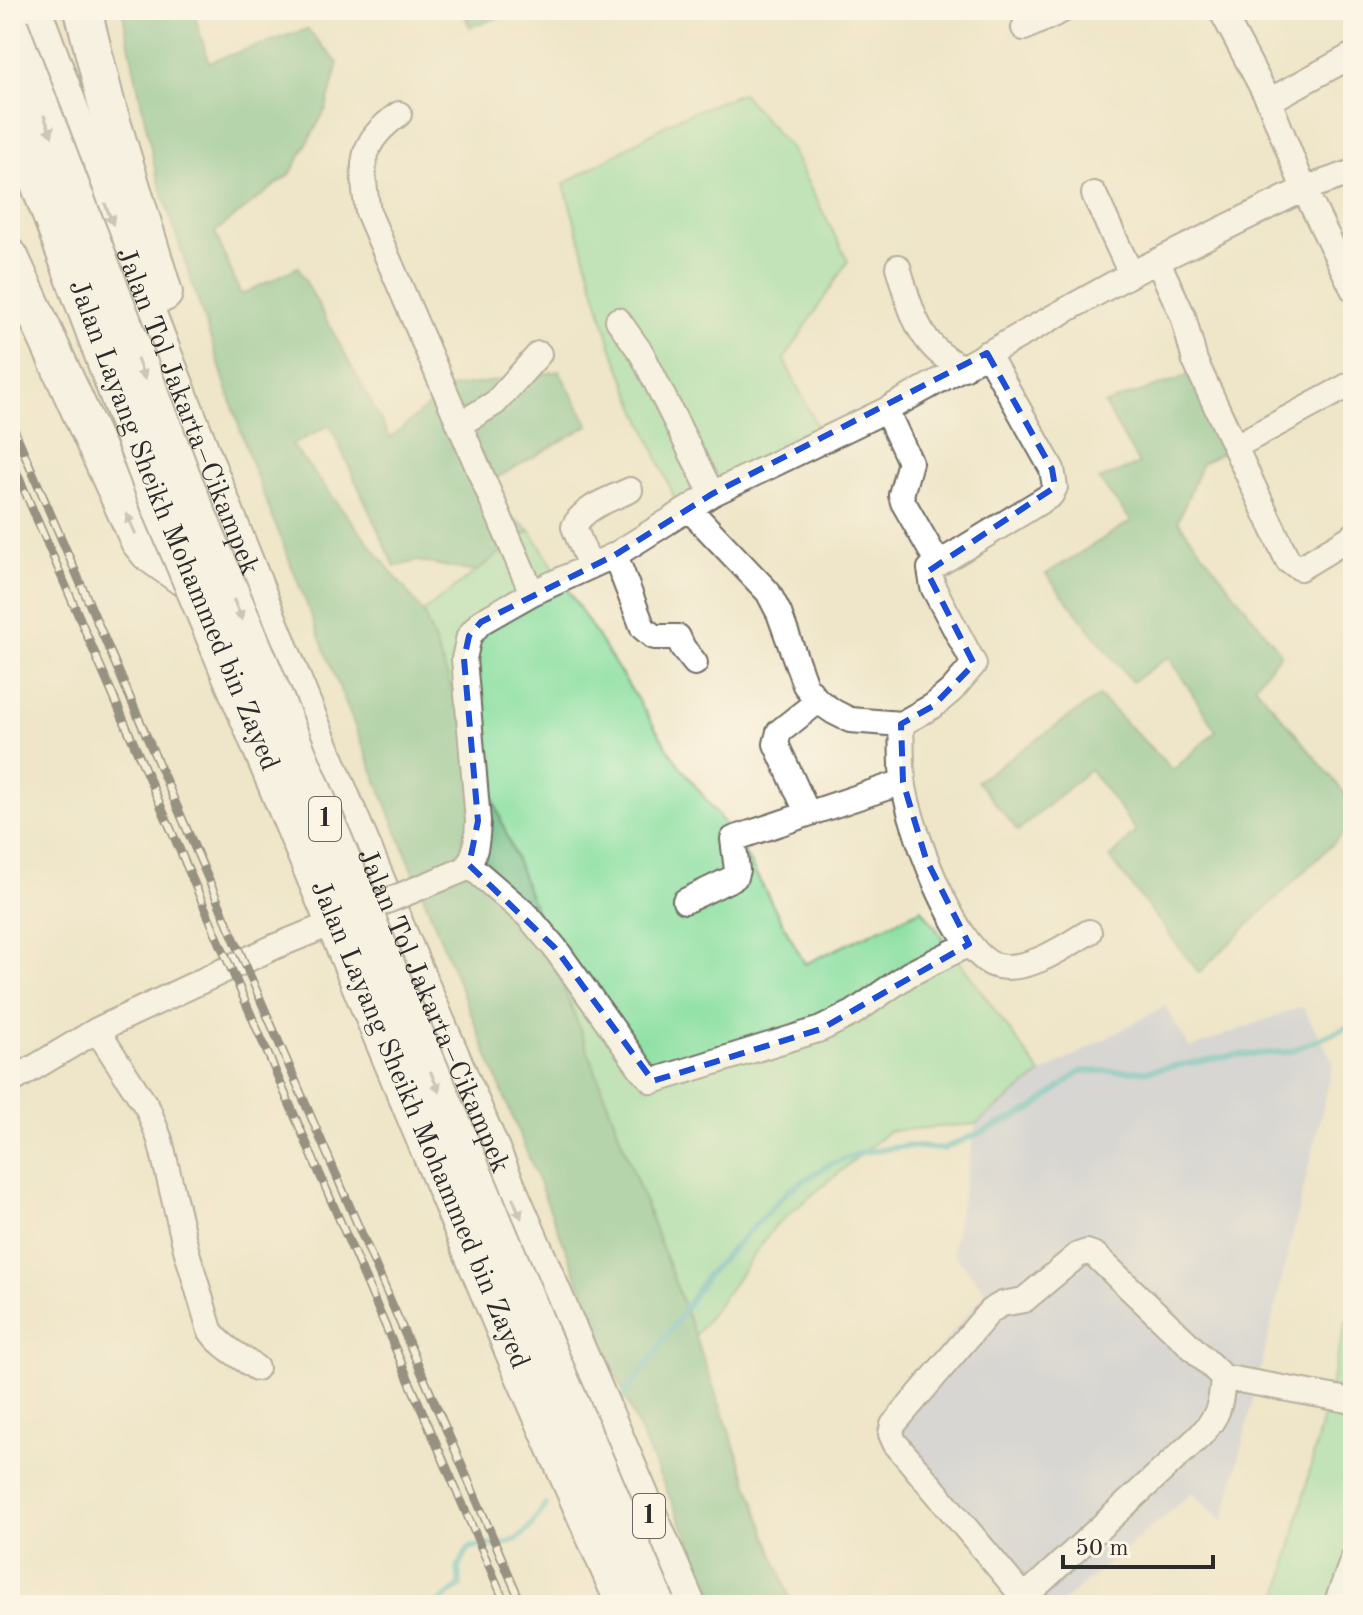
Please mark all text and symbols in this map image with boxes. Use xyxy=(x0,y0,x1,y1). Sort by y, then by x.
one-way arrow xyxy=(42,114,55,138)
one-way arrow xyxy=(103,202,116,226)
street label: Jalan Tol Jakarta–Cikampek xyxy=(110,244,263,580)
street label: Jalan Layang Sheikh Mohammed bin Zayed xyxy=(62,276,283,775)
one-way arrow xyxy=(135,357,148,381)
one-way arrow xyxy=(125,512,138,536)
one-way arrow xyxy=(231,598,244,622)
road number: 1 xyxy=(309,797,341,841)
street label: Jalan Tol Jakarta–Cikampek xyxy=(351,845,514,1178)
street label: Jalan Layang Sheikh Mohammed bin Zayed xyxy=(304,877,533,1373)
one-way arrow xyxy=(429,1070,442,1094)
one-way arrow xyxy=(510,1196,523,1219)
road number: 1 xyxy=(633,1494,665,1538)
scale bar xyxy=(1063,1519,1213,1569)
text: 50 m xyxy=(1075,1537,1129,1561)

